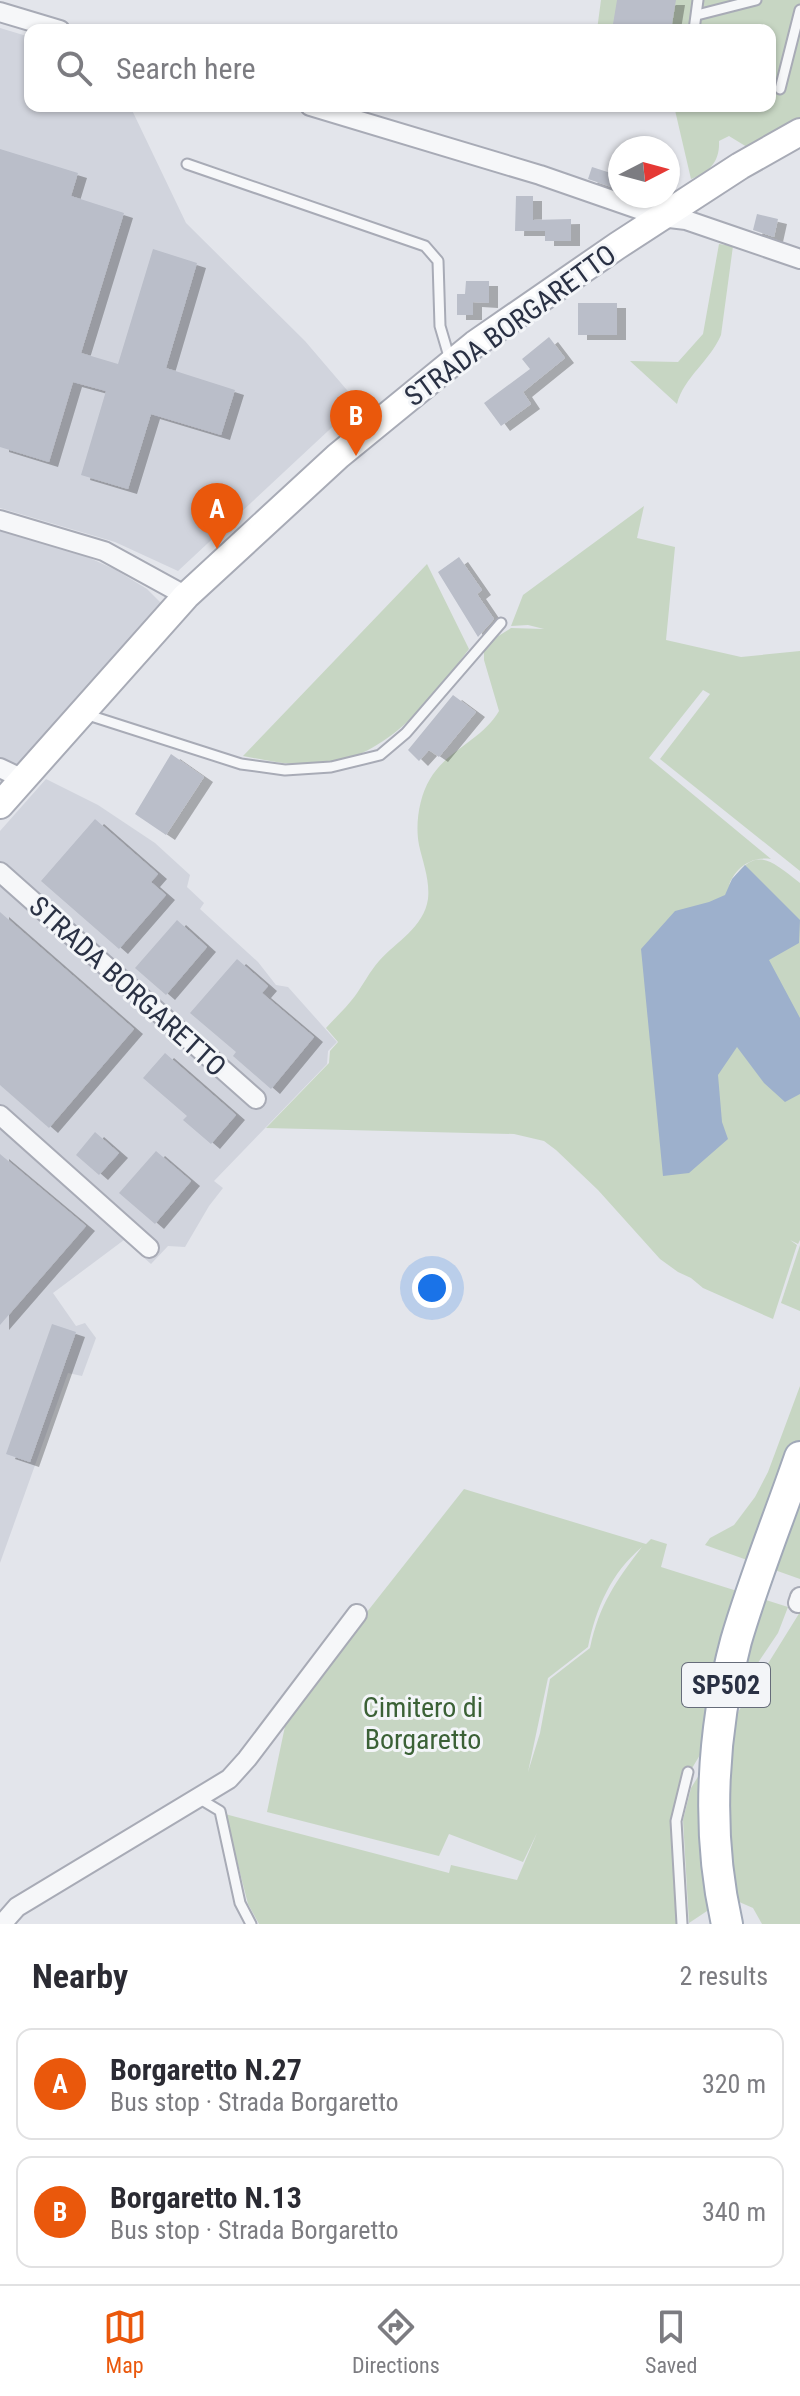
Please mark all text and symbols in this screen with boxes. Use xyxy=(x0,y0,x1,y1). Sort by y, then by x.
search box xyxy=(24,24,776,112)
icon: search xyxy=(52,46,96,90)
text: Search here xyxy=(116,51,256,86)
north arrow xyxy=(608,136,680,208)
street label: STRADA BORGARETTO xyxy=(398,238,622,413)
pin: B xyxy=(330,390,382,456)
pin: A xyxy=(191,483,243,549)
street label: STRADA BORGARETTO xyxy=(23,889,233,1083)
your location xyxy=(412,1268,452,1308)
road number: SP502 xyxy=(682,1663,770,1707)
park label: Cimitero di Borgaretto xyxy=(363,1691,483,1756)
text: Nearby xyxy=(32,1956,128,1996)
text: 2 results xyxy=(679,1961,768,1991)
text: Borgaretto N.27 xyxy=(110,2052,302,2087)
text: A xyxy=(52,2069,68,2099)
text: 320 m xyxy=(702,2069,766,2099)
text: Bus stop · Strada Borgaretto xyxy=(110,2087,399,2117)
text: Borgaretto N.13 xyxy=(110,2180,302,2215)
text: B xyxy=(53,2197,67,2227)
text: 340 m xyxy=(702,2197,766,2227)
text: Bus stop · Strada Borgaretto xyxy=(110,2215,399,2245)
tab: Map xyxy=(103,2305,147,2378)
tab: Directions xyxy=(352,2305,440,2378)
tab: Saved xyxy=(645,2305,697,2378)

